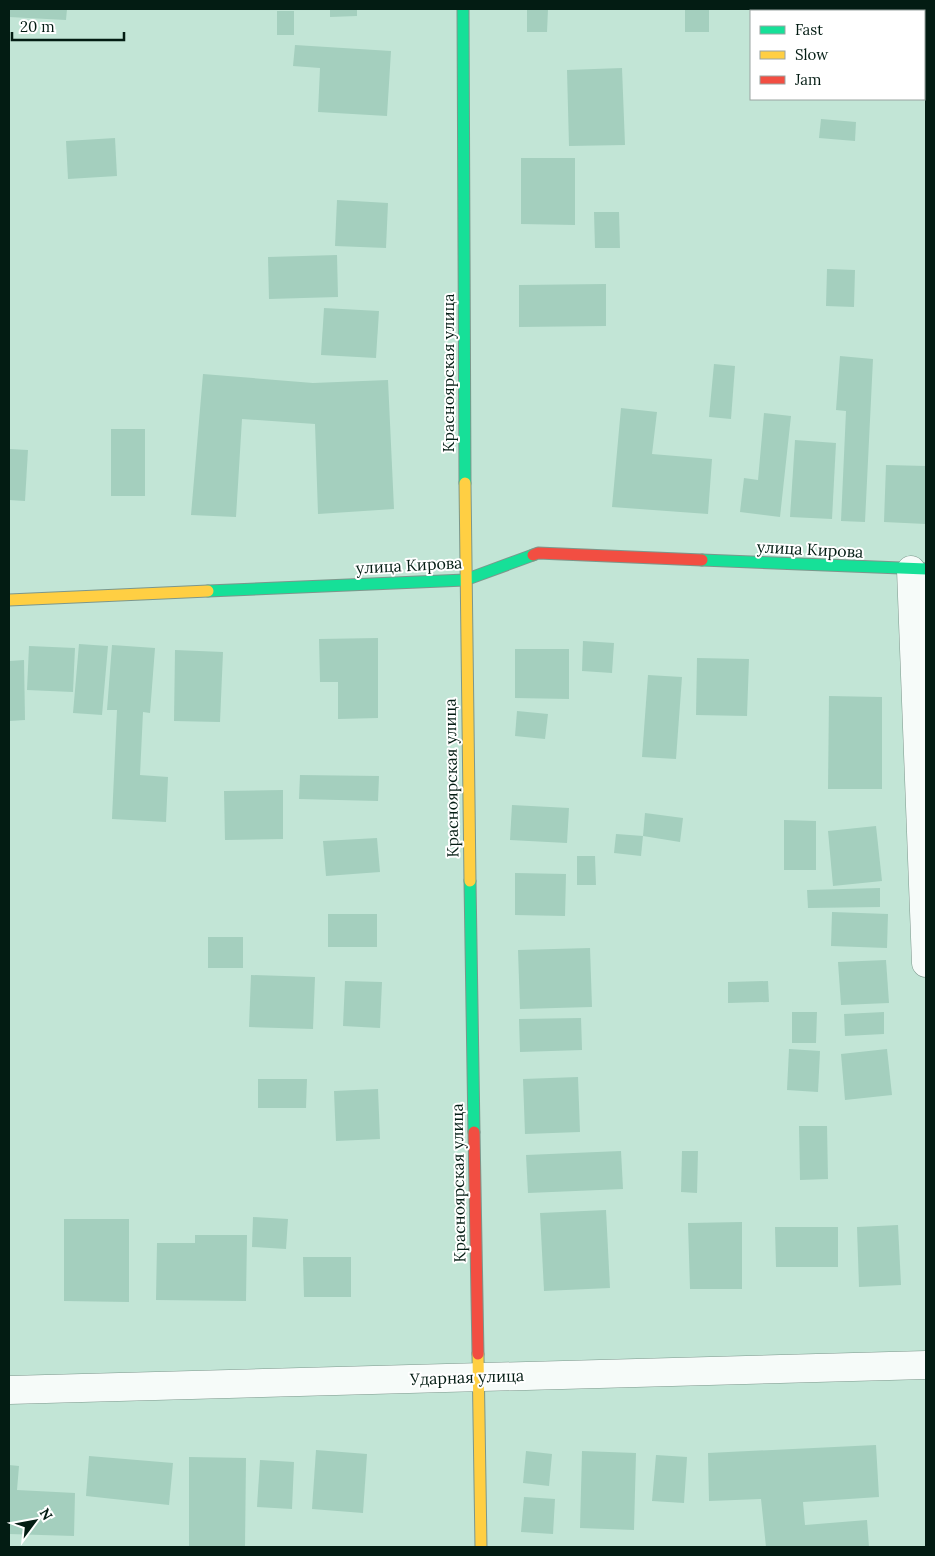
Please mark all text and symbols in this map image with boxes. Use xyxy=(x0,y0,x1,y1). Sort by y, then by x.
scale bar xyxy=(12,10,125,42)
legend xyxy=(750,10,925,100)
text: 20 m xyxy=(20,17,55,36)
text: Fast xyxy=(795,20,823,39)
text: Slow xyxy=(795,45,828,64)
text: Jam xyxy=(794,70,822,89)
street label: Красноярская улица xyxy=(438,293,458,453)
street label: улица Кирова xyxy=(756,536,864,562)
street label: улица Кирова xyxy=(355,552,463,578)
street label: Красноярская улица xyxy=(440,698,462,858)
street label: Красноярская улица xyxy=(447,1103,469,1263)
street label: Ударная улица xyxy=(409,1365,524,1389)
north arrow xyxy=(10,1496,60,1546)
text: N xyxy=(36,1505,57,1524)

